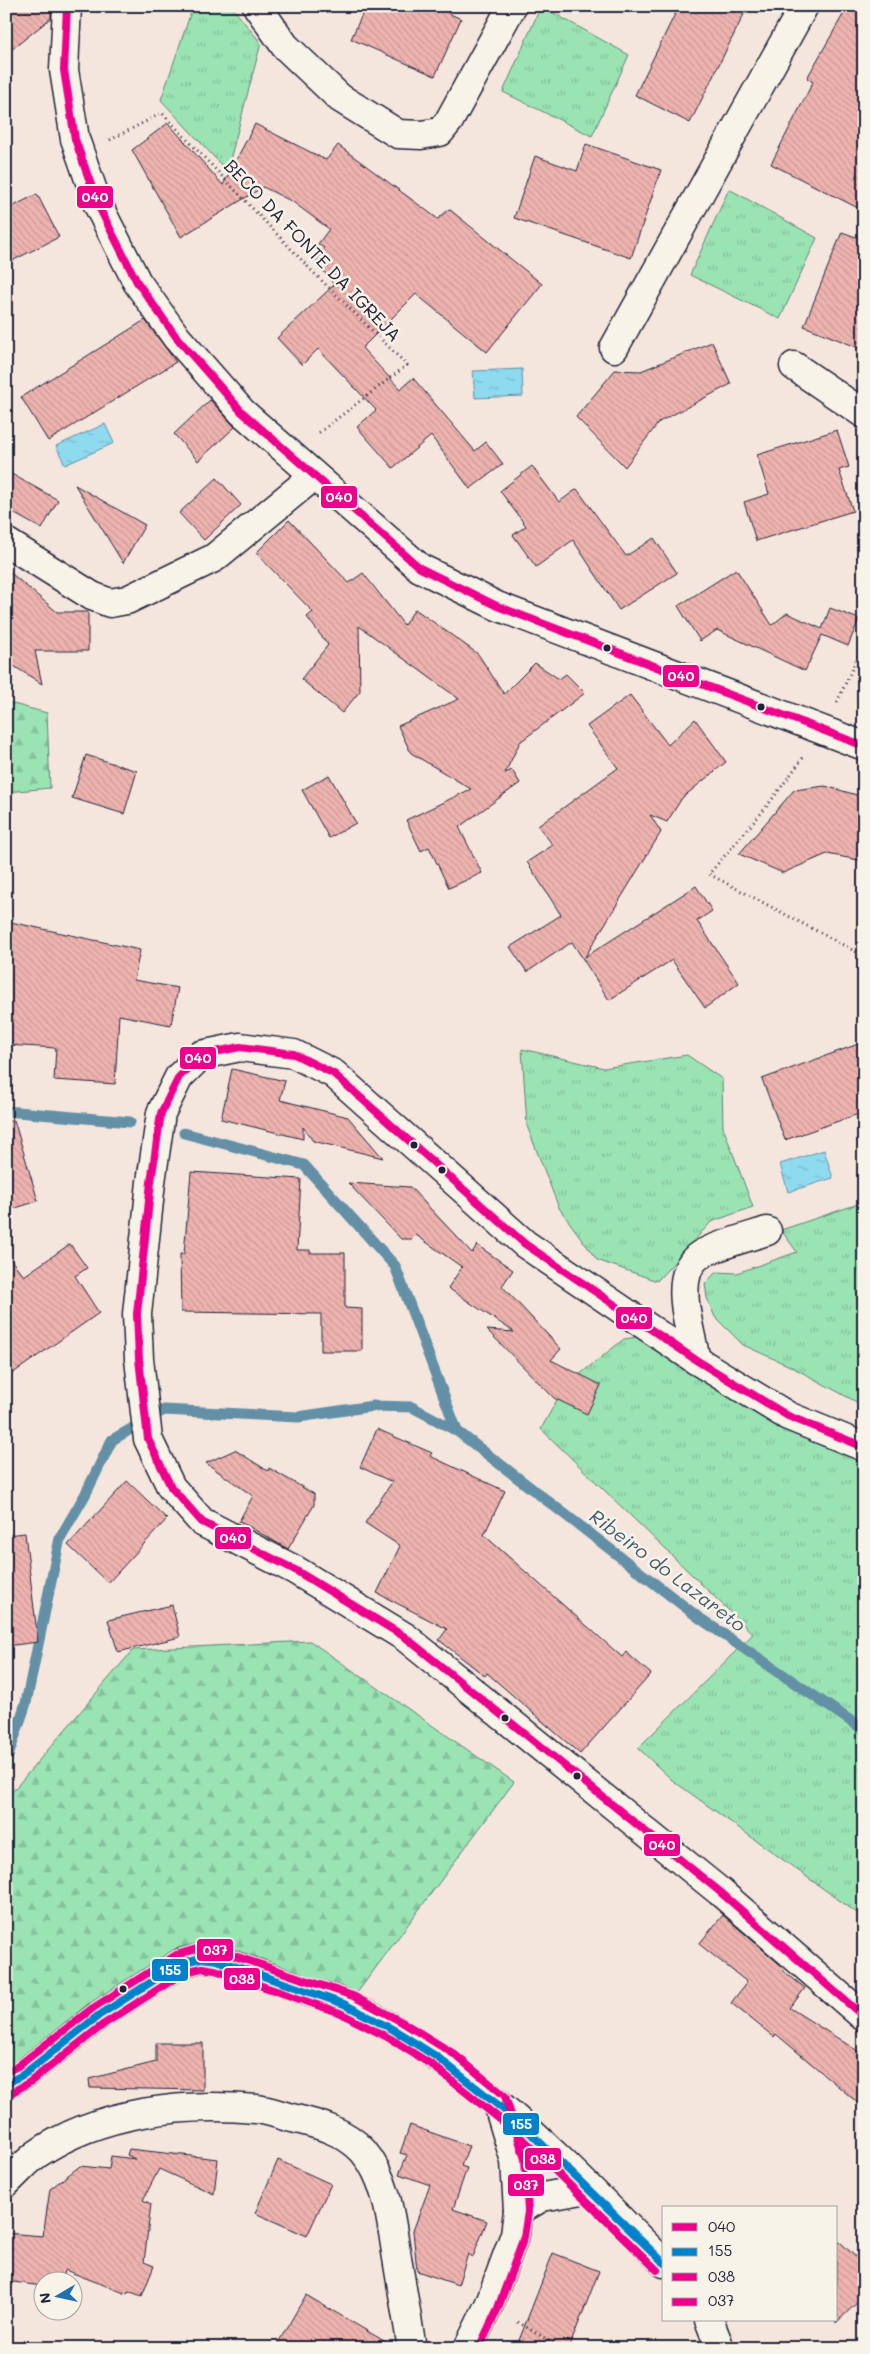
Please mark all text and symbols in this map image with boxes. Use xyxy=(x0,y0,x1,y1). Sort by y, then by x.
street label: BECO DA FONTE DA IGREJA xyxy=(219,154,407,346)
line badge: 040 xyxy=(76,185,114,209)
text: 040 xyxy=(82,187,108,206)
line badge: 040 xyxy=(320,485,358,509)
text: 040 xyxy=(326,487,352,506)
unlabelled marker xyxy=(602,643,612,653)
line badge: 040 xyxy=(662,664,700,688)
text: 040 xyxy=(668,666,694,685)
unlabelled marker xyxy=(756,702,766,712)
line badge: 040 xyxy=(179,1046,217,1070)
text: 040 xyxy=(185,1048,211,1067)
unlabelled marker xyxy=(409,1140,419,1150)
unlabelled marker xyxy=(437,1165,447,1175)
line badge: 040 xyxy=(615,1306,653,1330)
text: 040 xyxy=(621,1308,647,1327)
water label: Ribeiro do Lazareto xyxy=(585,1503,751,1637)
line badge: 040 xyxy=(214,1526,252,1550)
text: 040 xyxy=(220,1528,246,1547)
unlabelled marker xyxy=(500,1713,510,1723)
unlabelled marker xyxy=(572,1771,582,1781)
line badge: 040 xyxy=(643,1833,681,1857)
text: 040 xyxy=(649,1835,675,1854)
line badge: 037 xyxy=(196,1938,234,1962)
text: 037 xyxy=(202,1940,228,1959)
line badge: 155 xyxy=(151,1958,189,1982)
text: 155 xyxy=(159,1960,181,1979)
line badge: 038 xyxy=(223,1967,261,1991)
text: 038 xyxy=(229,1969,255,1988)
unlabelled marker xyxy=(118,1984,128,1994)
line badge: 155 xyxy=(502,2112,540,2136)
text: 155 xyxy=(510,2114,532,2133)
line badge: 038 xyxy=(524,2147,562,2171)
text: 038 xyxy=(530,2149,556,2168)
line badge: 037 xyxy=(507,2173,545,2197)
text: 037 xyxy=(513,2175,539,2194)
legend xyxy=(662,2206,838,2322)
text: 040 xyxy=(708,2216,735,2236)
text: 155 xyxy=(708,2240,732,2260)
text: 038 xyxy=(708,2266,735,2286)
north arrow xyxy=(32,2272,82,2322)
text: 037 xyxy=(708,2290,734,2310)
text: N xyxy=(34,2291,55,2305)

